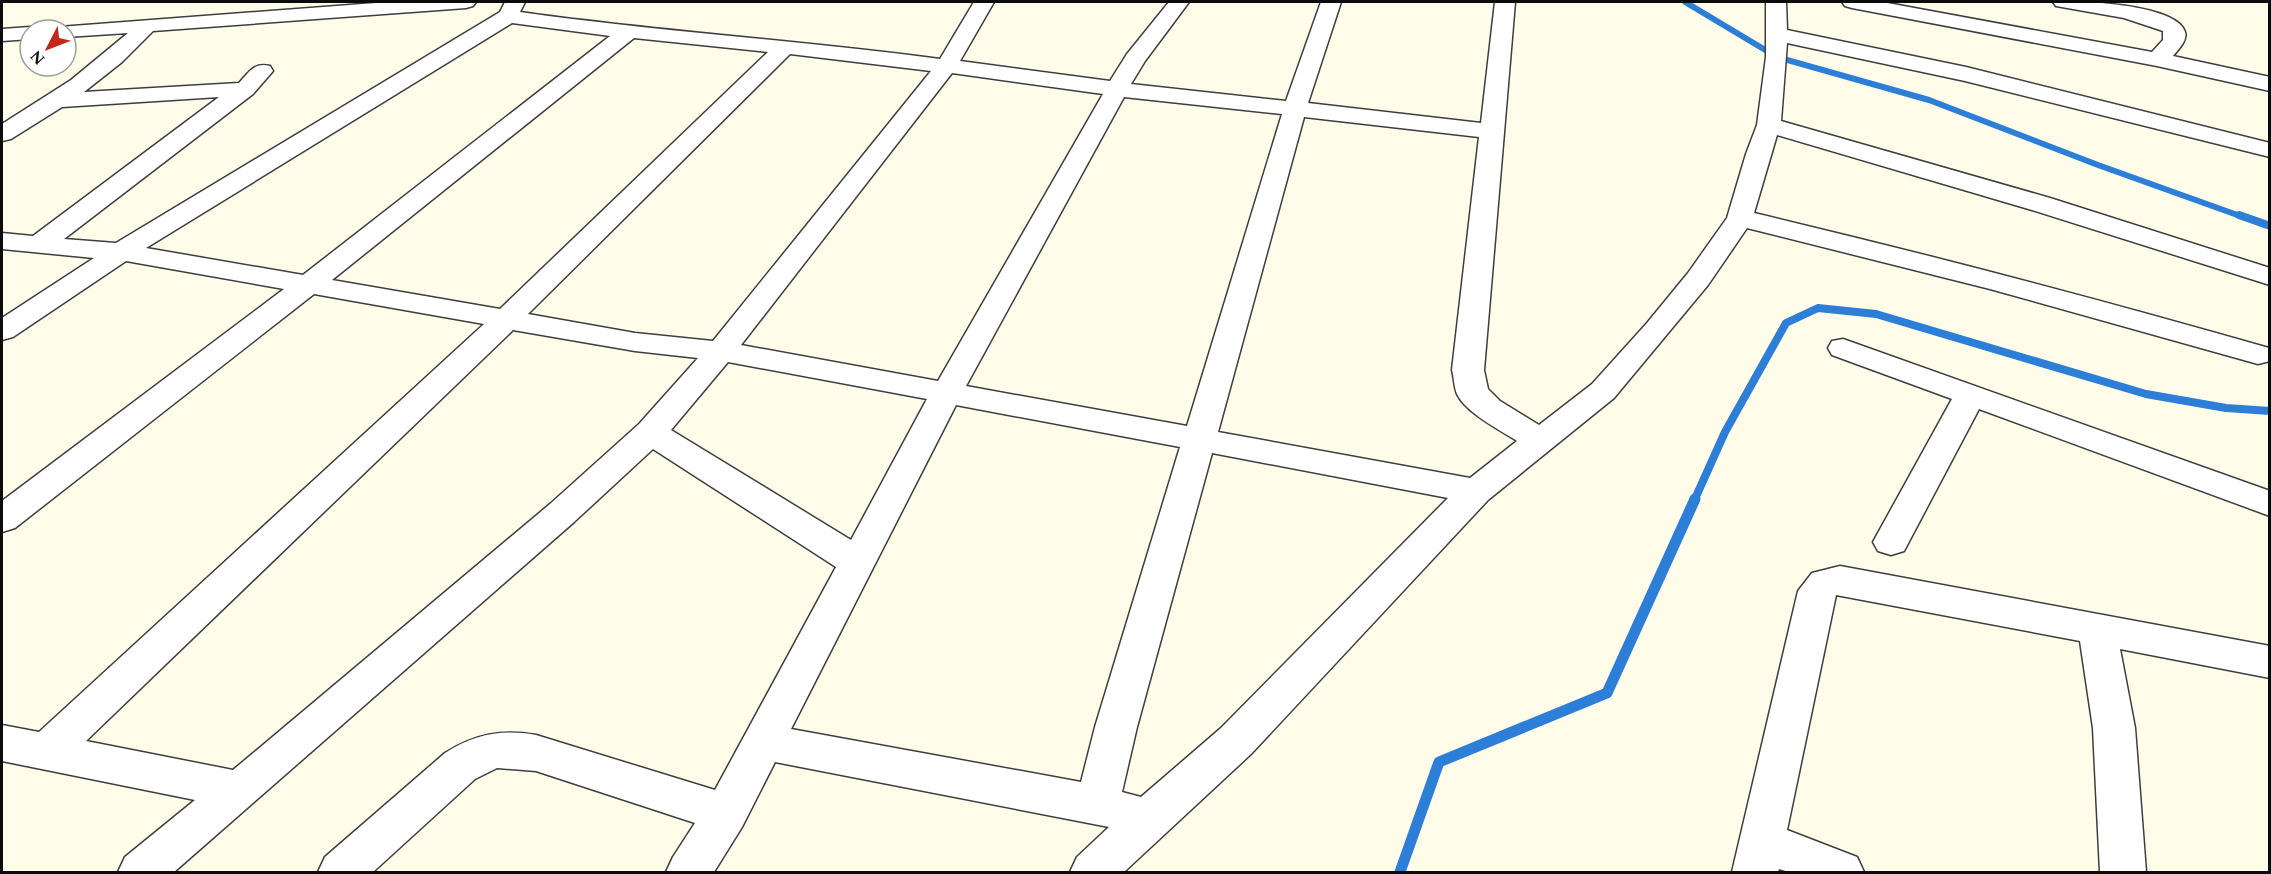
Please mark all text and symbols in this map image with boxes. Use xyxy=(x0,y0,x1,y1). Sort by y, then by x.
north arrow xyxy=(18,18,78,78)
text: N xyxy=(24,44,51,70)

